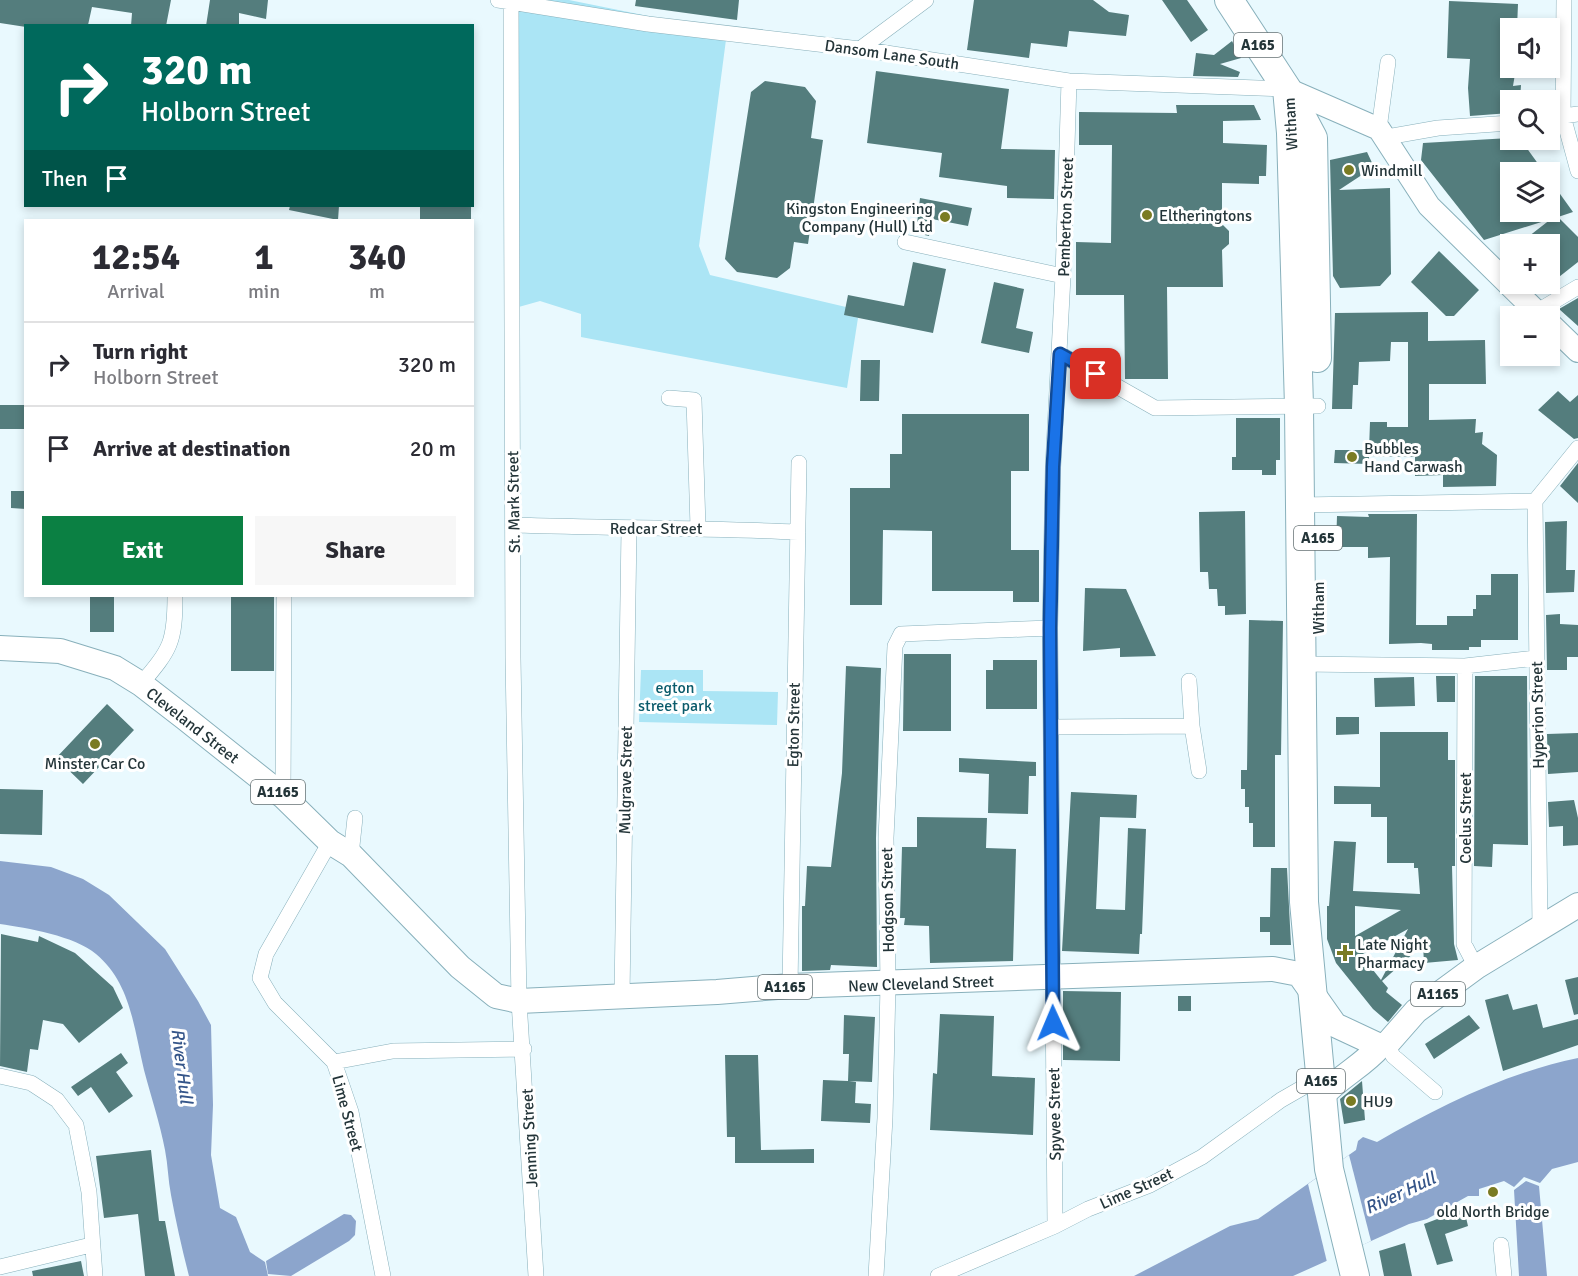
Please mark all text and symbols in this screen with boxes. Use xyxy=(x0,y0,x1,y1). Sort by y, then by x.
map controls xyxy=(1500,18,1560,366)
button: sound xyxy=(1500,18,1560,78)
road number: A165 xyxy=(1234,33,1282,57)
street label: Dansom Lane South xyxy=(823,36,960,74)
text: 320 m xyxy=(141,45,252,96)
icon: right xyxy=(42,48,120,126)
button: search xyxy=(1500,90,1560,150)
text: Holborn Street xyxy=(141,96,310,129)
street label: Witham xyxy=(1280,97,1302,151)
street label: Pemberton Street xyxy=(1054,156,1078,277)
place label: Windmill xyxy=(1361,161,1423,181)
icon: arrive xyxy=(100,162,133,195)
button: layers xyxy=(1500,162,1560,222)
marker: Windmill xyxy=(1342,163,1356,177)
text: Then xyxy=(42,165,88,192)
place label: Kingston Engineering Company (Hull) Ltd xyxy=(786,199,933,237)
place label: Eltheringtons xyxy=(1159,206,1252,226)
marker: Eltheringtons xyxy=(1140,208,1154,222)
marker: Kingston Engineering Company (Hull) Ltd xyxy=(938,210,952,224)
button: + xyxy=(1500,234,1560,294)
text: 12:54 xyxy=(92,235,180,280)
text: 1 xyxy=(254,235,274,280)
text: 340 xyxy=(348,235,406,280)
text: Arrival xyxy=(107,279,165,304)
text: min xyxy=(248,279,280,304)
text: m xyxy=(369,279,385,304)
button: − xyxy=(1500,306,1560,366)
text: Turn right xyxy=(93,338,188,365)
icon: right xyxy=(42,348,75,381)
pin xyxy=(1070,348,1121,399)
text: 320 m xyxy=(398,351,456,378)
icon: arrive xyxy=(1079,357,1112,390)
text: Holborn Street xyxy=(93,365,219,390)
icon: arrive xyxy=(42,432,75,465)
text: Arrive at destination xyxy=(93,435,290,462)
text: 20 m xyxy=(410,435,456,462)
place label: Bubbles Hand Carwash xyxy=(1364,439,1463,477)
street label: St. Mark Street xyxy=(503,450,525,553)
marker: Bubbles Hand Carwash xyxy=(1345,450,1359,464)
button: Exit xyxy=(42,516,243,585)
button: Share xyxy=(255,516,456,585)
street label: Redcar Street xyxy=(610,519,703,539)
road number: A165 xyxy=(1294,526,1342,550)
street label: Witham xyxy=(1309,581,1329,635)
street label: Hyperion Street xyxy=(1527,661,1549,769)
park label: egton street park xyxy=(638,678,712,716)
street label: Egton Street xyxy=(783,682,805,768)
street label: Cleveland Street xyxy=(142,683,243,768)
street label: Mulgrave Street xyxy=(615,725,637,835)
marker: Minster Car Co xyxy=(88,737,102,751)
place label: Minster Car Co xyxy=(45,754,145,774)
street label: Coelus Street xyxy=(1456,772,1476,864)
road number: A1165 xyxy=(251,780,305,804)
street label: Hodgson Street xyxy=(877,847,899,953)
place label: Late Night Pharmacy xyxy=(1357,935,1428,973)
marker: Late Night Pharmacy xyxy=(1338,946,1352,960)
street label: New Cleveland Street xyxy=(848,971,995,997)
road number: A1165 xyxy=(758,975,812,999)
road number: A1165 xyxy=(1411,982,1465,1006)
position arrow xyxy=(1021,991,1085,1055)
water label: River Hull xyxy=(166,1027,198,1106)
street label: Spyvee Street xyxy=(1044,1067,1066,1161)
road number: A165 xyxy=(1297,1069,1345,1093)
street label: Lime Street xyxy=(327,1073,367,1154)
street label: Jenning Street xyxy=(517,1087,543,1188)
place label: HU9 xyxy=(1363,1092,1393,1112)
marker: HU9 xyxy=(1344,1094,1358,1108)
street label: Lime Street xyxy=(1097,1164,1177,1214)
water label: River Hull xyxy=(1361,1166,1440,1219)
marker: old North Bridge xyxy=(1486,1185,1500,1199)
place label: old North Bridge xyxy=(1436,1202,1550,1222)

